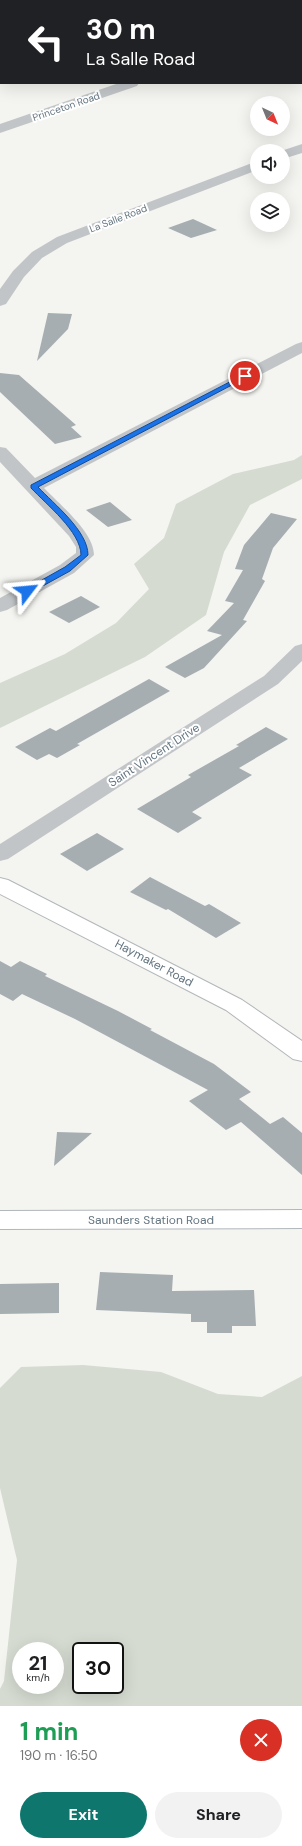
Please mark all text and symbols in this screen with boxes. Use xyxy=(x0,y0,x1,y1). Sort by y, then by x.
text: 30 m xyxy=(86,11,156,48)
icon: left xyxy=(20,16,72,68)
text: La Salle Road xyxy=(86,47,195,71)
street label: Princeton Road xyxy=(31,89,101,124)
north arrow xyxy=(250,96,290,136)
map controls xyxy=(250,96,290,232)
button: sound xyxy=(250,144,290,184)
button: layers xyxy=(250,192,290,232)
street label: La Salle Road xyxy=(88,202,149,235)
pin xyxy=(228,359,262,393)
icon: arrive xyxy=(234,365,256,387)
position arrow xyxy=(6,570,48,612)
street label: Saint Vincent Drive xyxy=(105,719,203,791)
street label: Haymaker Road xyxy=(112,936,196,990)
street label: Saunders Station Road xyxy=(88,1212,214,1228)
speed limit sign: 30 xyxy=(72,1642,124,1694)
text: 21 xyxy=(29,1650,47,1676)
text: km/h xyxy=(26,1671,50,1684)
text: 1 min xyxy=(20,1716,78,1747)
button: close xyxy=(240,1719,282,1761)
text: 190 m · 16:50 xyxy=(20,1747,97,1764)
button: Exit xyxy=(20,1792,147,1838)
button: Share xyxy=(155,1792,282,1838)

